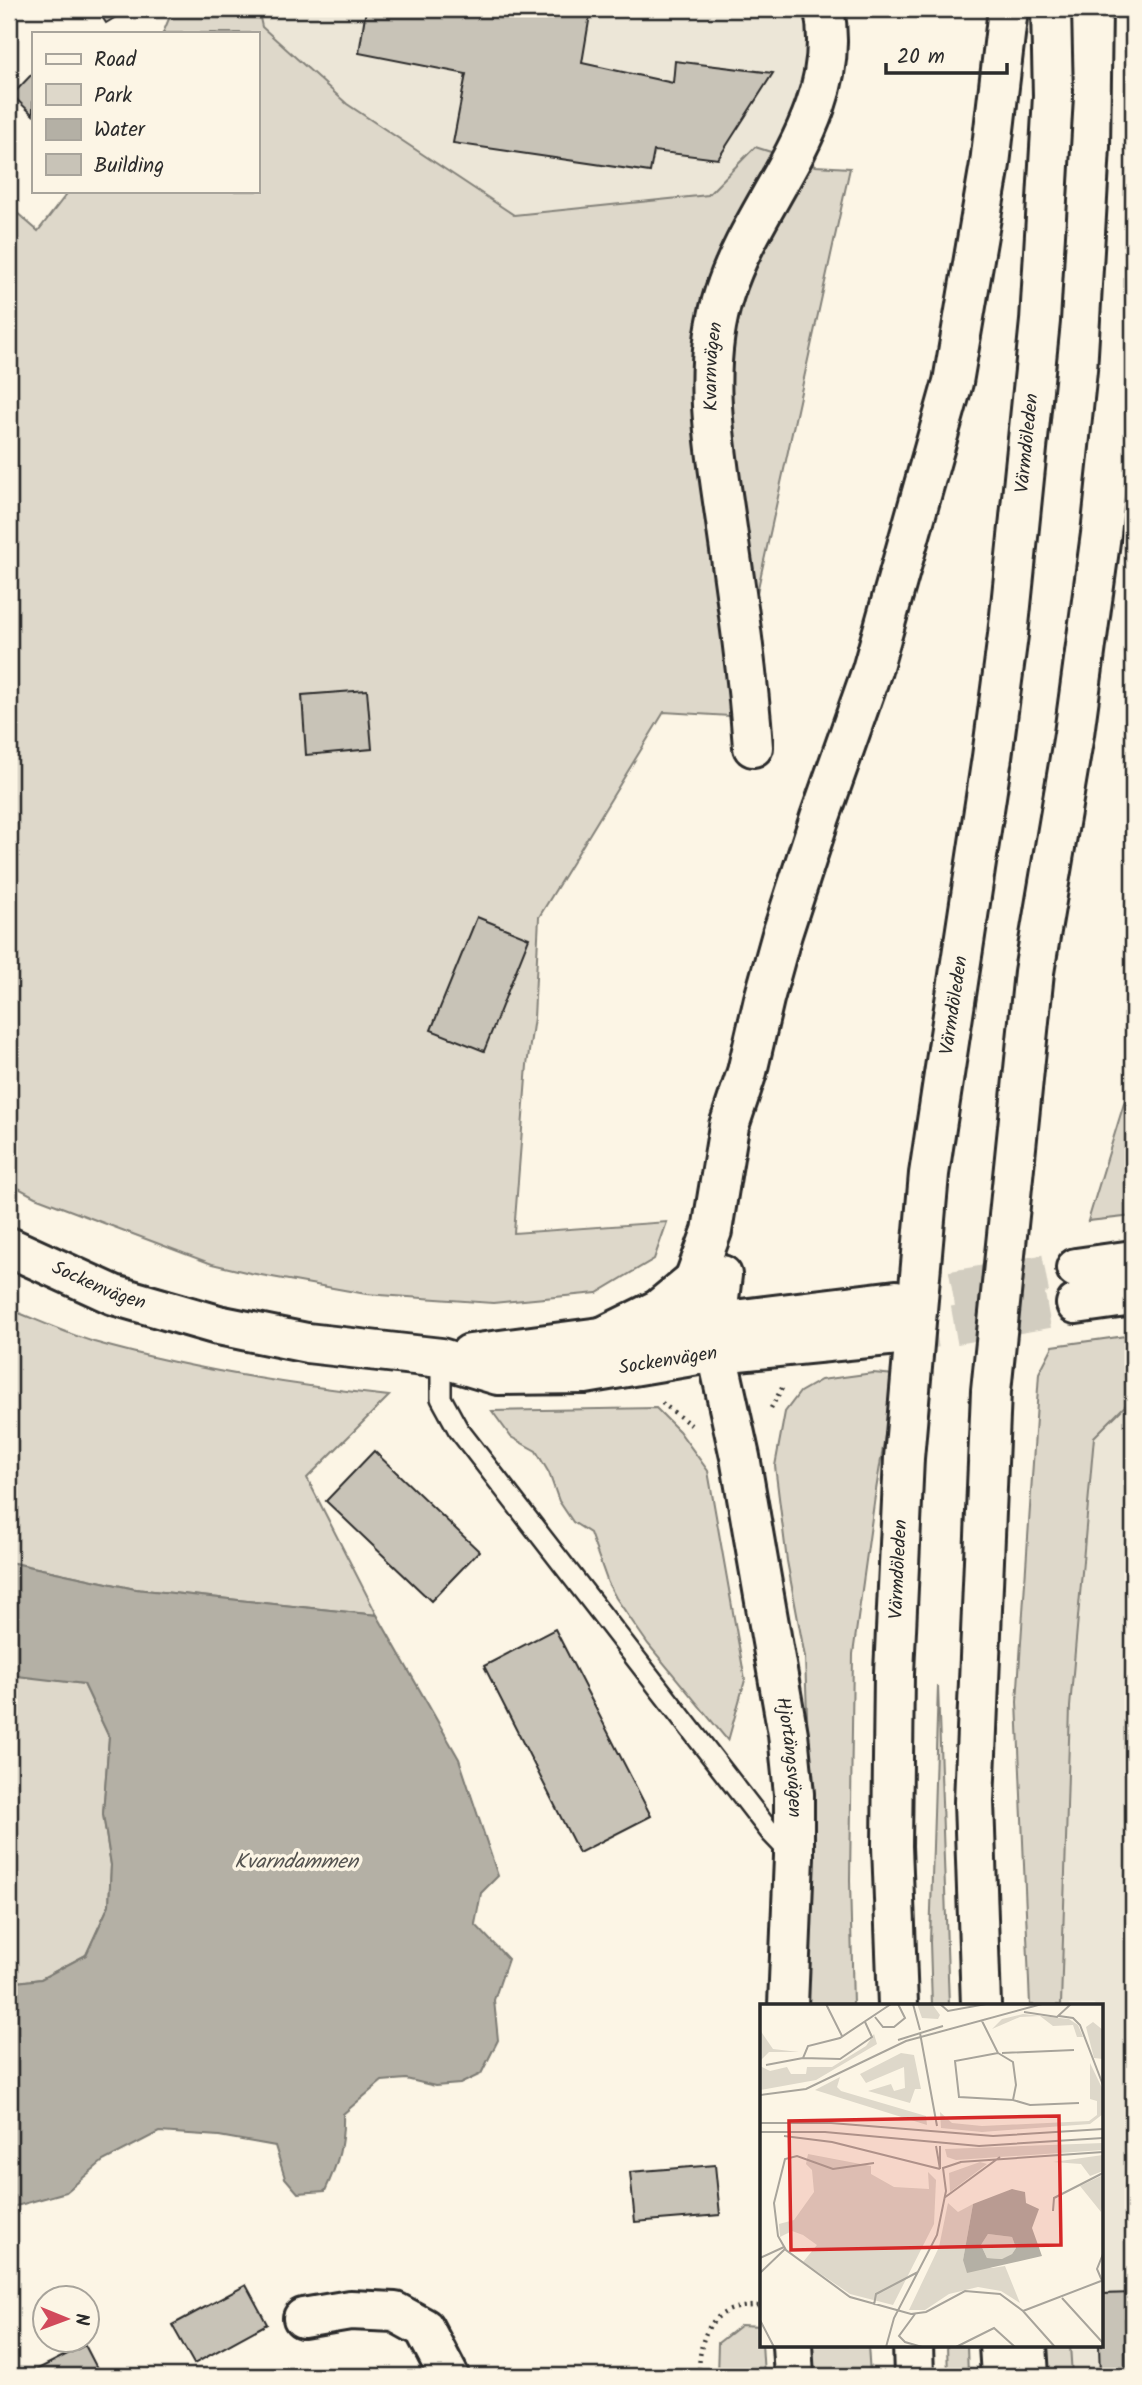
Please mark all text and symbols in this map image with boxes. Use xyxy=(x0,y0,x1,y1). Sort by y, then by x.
legend xyxy=(32,32,259,192)
scale bar xyxy=(886,32,1007,76)
text: 20 m xyxy=(897,41,945,74)
text: Road xyxy=(94,44,137,77)
text: Park xyxy=(94,80,132,113)
text: Water xyxy=(94,114,146,147)
text: Building xyxy=(94,150,164,183)
street label: Kvarnvägen xyxy=(696,320,732,412)
street label: Värmdöleden xyxy=(1008,392,1048,494)
street label: Värmdöleden xyxy=(932,954,977,1057)
street label: Sockenvägen xyxy=(47,1253,149,1318)
street label: Sockenvägen xyxy=(617,1338,719,1384)
street label: Värmdöleden xyxy=(882,1519,916,1620)
street label: Hjortängsvägen xyxy=(767,1695,809,1817)
water label: Kvarndammen xyxy=(234,1846,360,1879)
inset map xyxy=(760,2004,1104,2346)
north arrow xyxy=(32,2284,102,2354)
text: N xyxy=(66,2313,96,2326)

